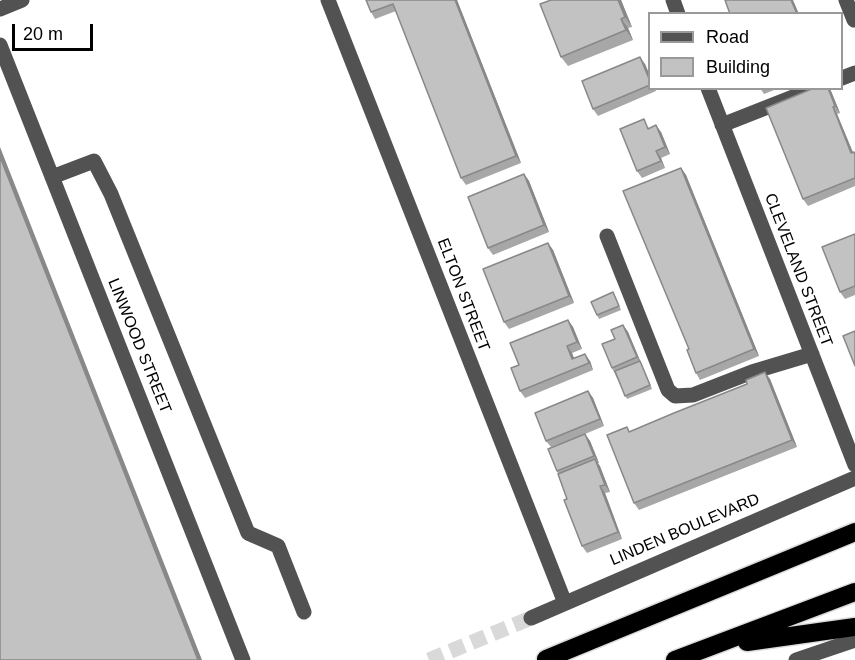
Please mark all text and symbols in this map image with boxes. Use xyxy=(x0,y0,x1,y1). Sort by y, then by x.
scale bar xyxy=(15,12,96,50)
legend xyxy=(648,12,843,90)
text: 20 m xyxy=(23,24,63,44)
text: Road xyxy=(706,27,749,47)
text: Building xyxy=(706,57,770,77)
street label: CLEVELAND STREET xyxy=(760,191,836,349)
street label: ELTON STREET xyxy=(433,236,493,354)
street label: LINWOOD STREET xyxy=(103,276,175,416)
street label: LINDEN BOULEVARD xyxy=(607,490,763,570)

